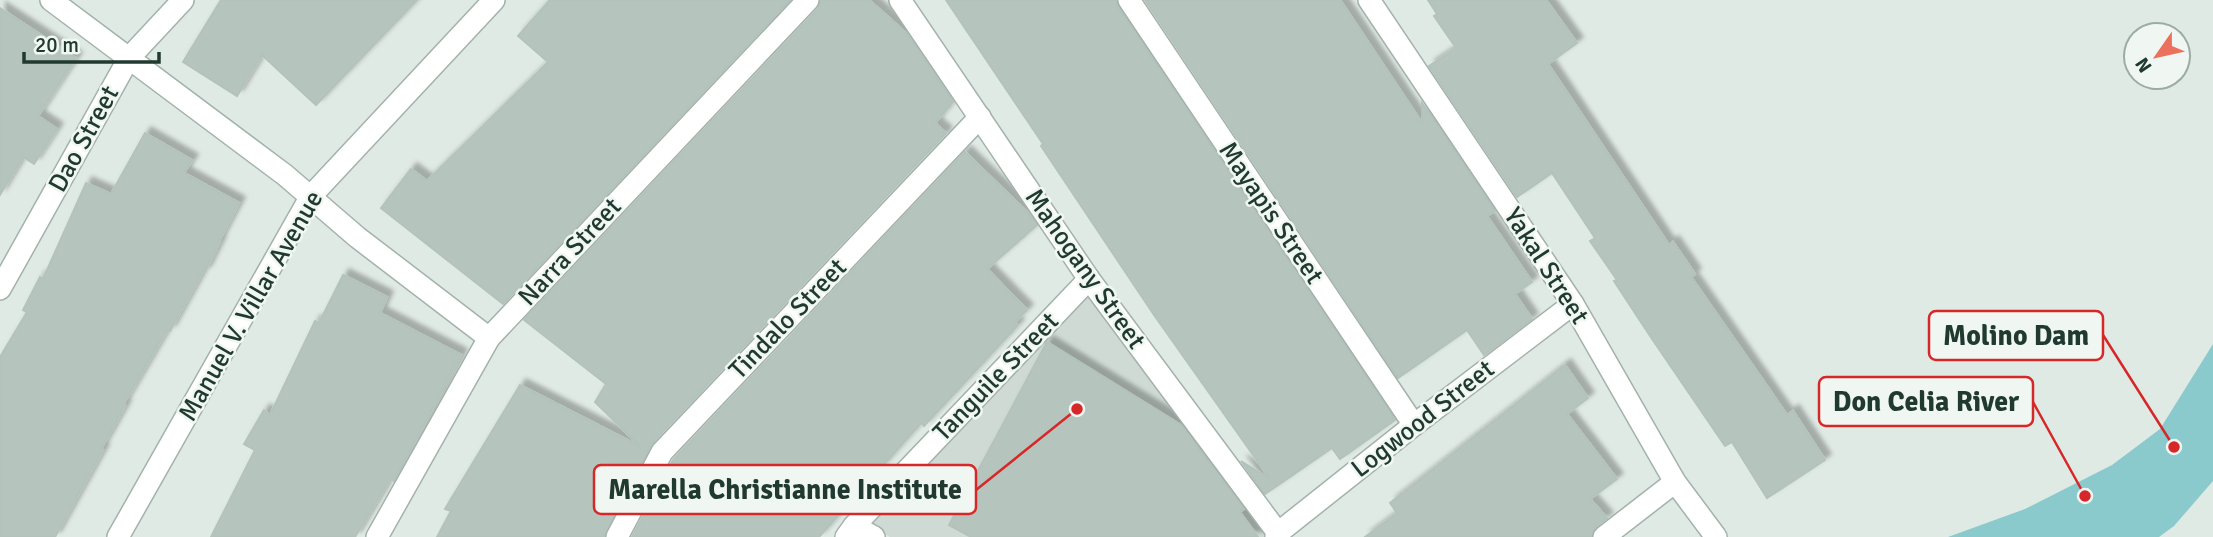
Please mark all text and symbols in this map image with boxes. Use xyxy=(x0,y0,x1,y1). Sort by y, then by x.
scale bar xyxy=(24,21,159,65)
north arrow xyxy=(2122,21,2192,91)
text: 20 m xyxy=(35,32,79,58)
text: N xyxy=(2130,53,2157,77)
street label: Dao Street xyxy=(42,80,126,198)
street label: Mayapis Street xyxy=(1212,136,1330,290)
street label: Mahogany Street xyxy=(1018,183,1152,355)
street label: Manuel V. Villar Avenue xyxy=(172,185,330,427)
street label: Narra Street xyxy=(512,191,628,313)
street label: Yakal Street xyxy=(1497,202,1595,330)
street label: Tindalo Street xyxy=(723,252,853,386)
street label: Tanguile Street xyxy=(926,306,1066,448)
callout: Molino Dam xyxy=(1929,311,2103,360)
text: Molino Dam xyxy=(1943,319,2089,353)
street label: Logwood Street xyxy=(1345,353,1501,485)
callout: Don Celia River xyxy=(1819,377,2033,426)
text: Don Celia River xyxy=(1833,385,2020,419)
callout: Marella Christianne Institute xyxy=(594,465,976,514)
text: Marella Christianne Institute xyxy=(608,473,962,507)

